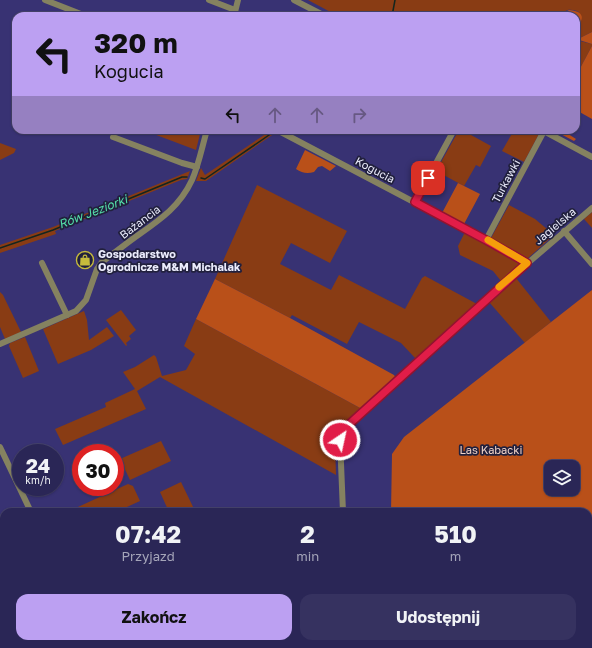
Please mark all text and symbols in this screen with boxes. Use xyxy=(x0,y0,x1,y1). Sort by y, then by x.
text: 320 m xyxy=(94,26,178,59)
icon: left xyxy=(28,28,80,80)
text: Kogucia xyxy=(94,60,164,82)
icon: left xyxy=(222,104,244,126)
icon: ahead xyxy=(264,104,286,126)
icon: ahead xyxy=(306,104,328,126)
icon: right xyxy=(348,104,370,126)
street label: Kogucia xyxy=(353,154,397,185)
street label: Turkawki xyxy=(489,157,522,205)
pin xyxy=(411,161,445,195)
icon: arrive xyxy=(417,167,439,189)
water label: Rów Jeziorki xyxy=(56,191,131,232)
street label: Bażancia xyxy=(117,202,163,241)
street label: Jagielska xyxy=(531,205,578,247)
place label: Gospodarstwo Ogrodnicze M&M Michalak xyxy=(98,247,241,273)
shop icon: Gospodarstwo Ogrodnicze M&M Michalak xyxy=(75,250,95,270)
position arrow xyxy=(319,419,361,461)
park label: Las Kabacki xyxy=(459,443,523,456)
speed limit sign: 30 xyxy=(72,444,124,496)
text: 24 xyxy=(26,453,50,477)
map controls xyxy=(544,460,580,496)
button: layers xyxy=(544,460,580,496)
text: km/h xyxy=(25,474,51,486)
text: 07:42 xyxy=(115,519,181,548)
text: 2 xyxy=(300,519,315,548)
text: 510 xyxy=(434,519,477,548)
text: Przyjazd xyxy=(121,548,175,564)
text: min xyxy=(296,548,319,564)
text: m xyxy=(450,548,461,564)
button: Zakończ xyxy=(16,594,292,640)
button: Udostępnij xyxy=(300,594,576,640)

